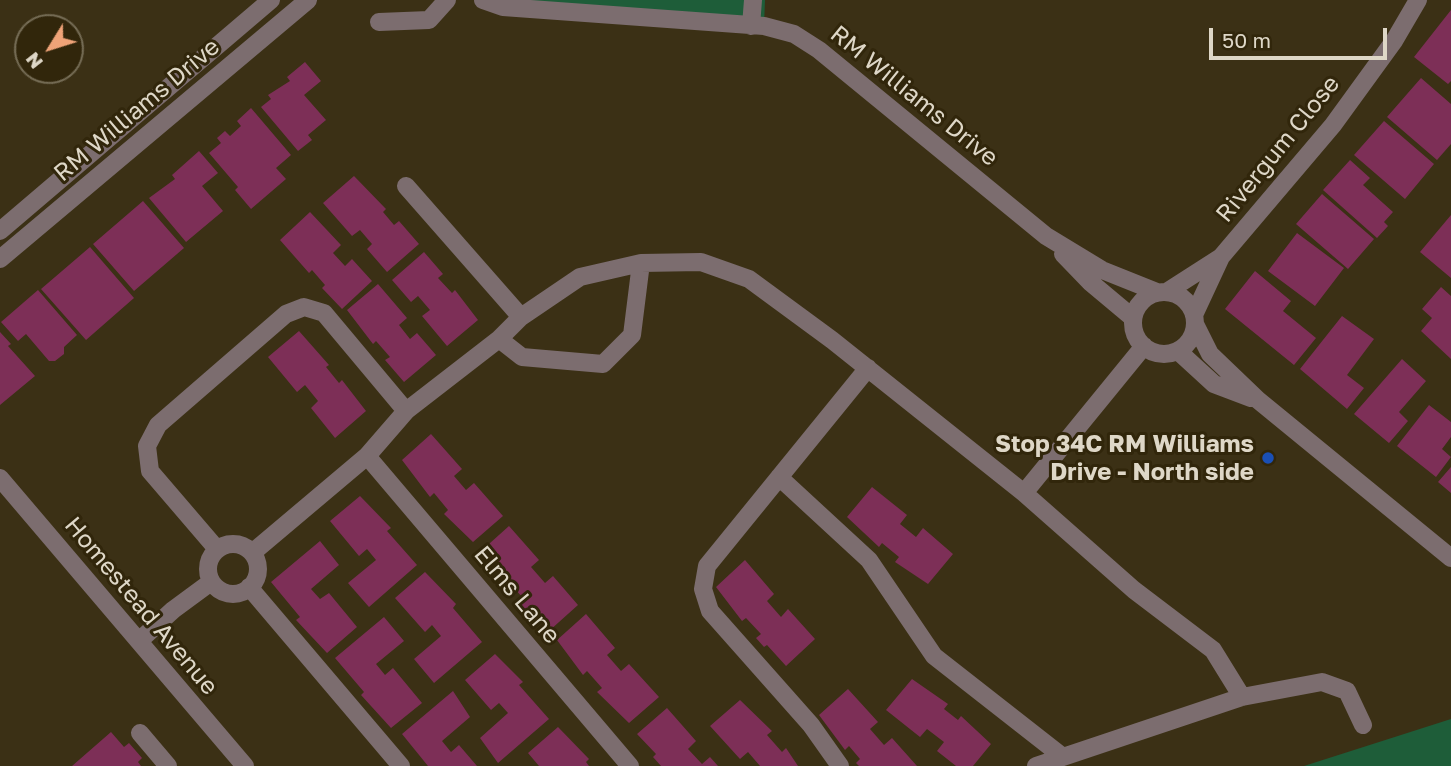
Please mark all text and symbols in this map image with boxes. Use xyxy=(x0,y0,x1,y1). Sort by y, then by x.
north arrow xyxy=(14,14,84,84)
scale bar xyxy=(1213,14,1392,58)
street label: RM Williams Drive xyxy=(824,20,1004,172)
text: 50 m xyxy=(1222,27,1271,53)
street label: RM Williams Drive xyxy=(48,32,226,188)
text: N xyxy=(20,48,47,74)
street label: Rivergum Close xyxy=(1210,70,1346,228)
place label: Stop 34C RM Williams Drive - North side xyxy=(995,430,1254,486)
marker: Stop 34C RM Williams Drive - North side xyxy=(1260,450,1276,466)
street label: Homestead Avenue xyxy=(58,511,224,701)
street label: Elms Lane xyxy=(468,540,566,650)

